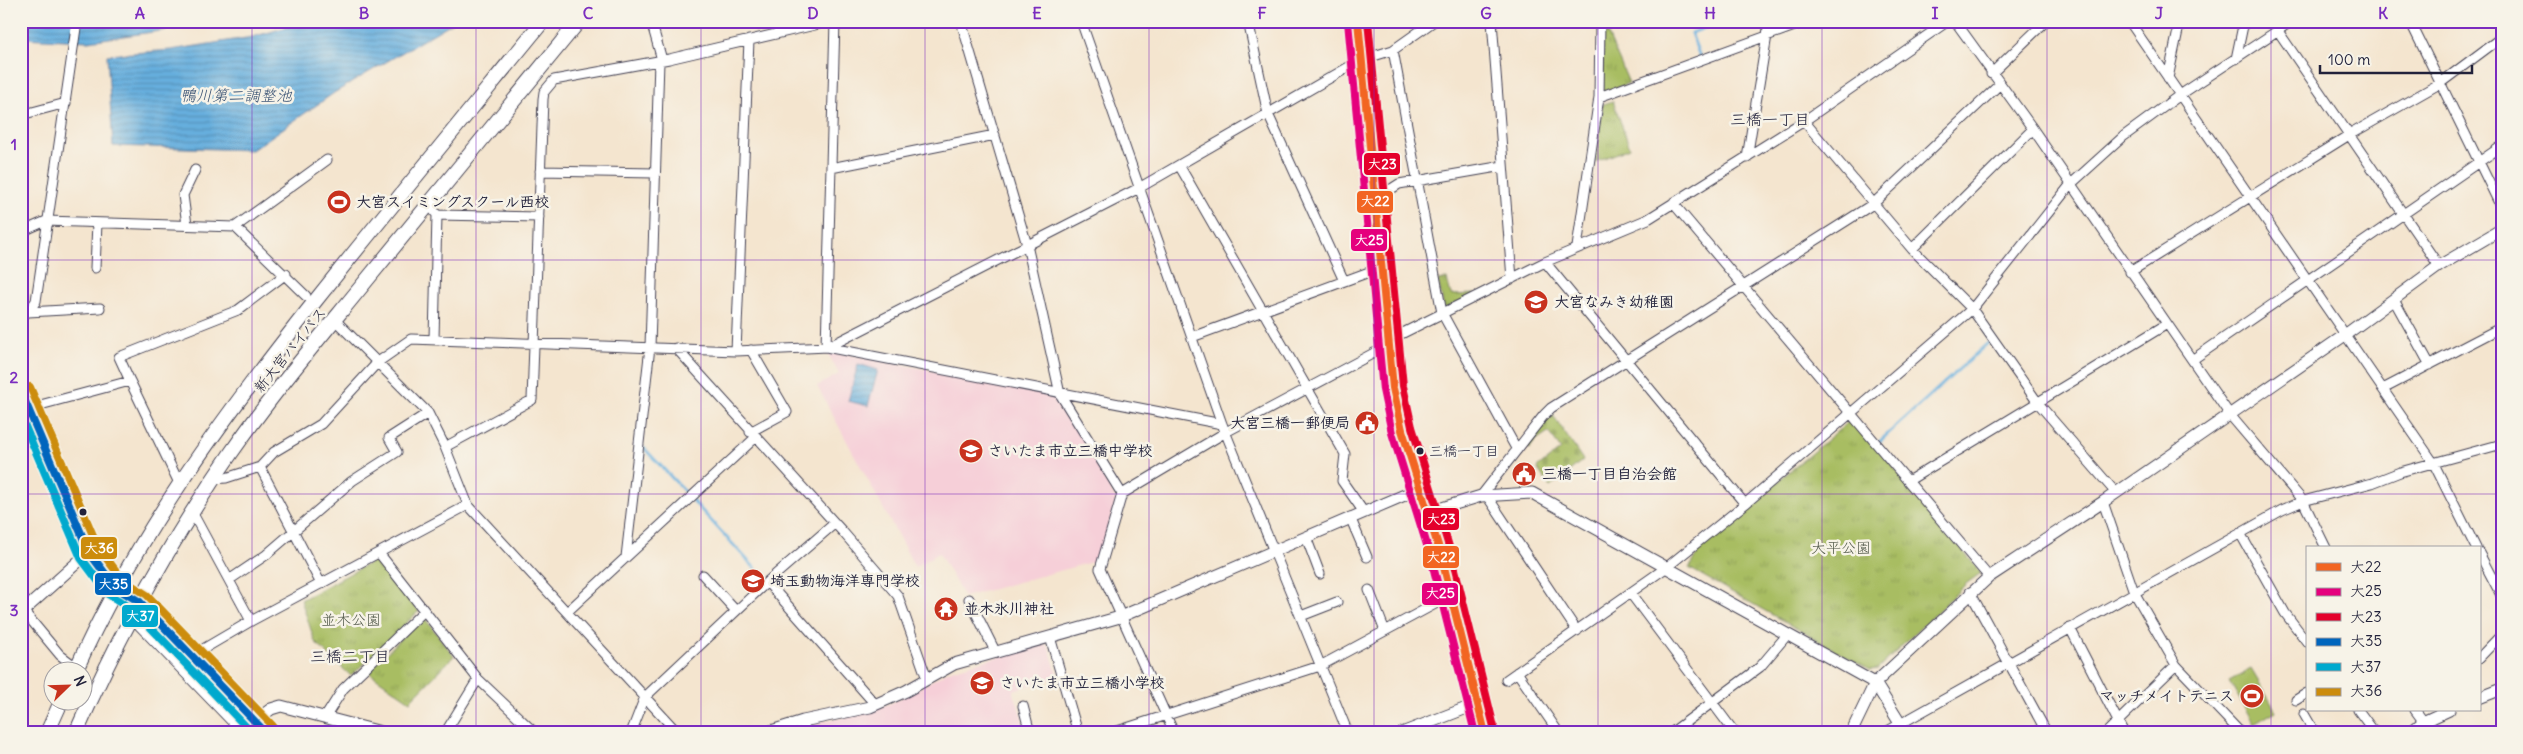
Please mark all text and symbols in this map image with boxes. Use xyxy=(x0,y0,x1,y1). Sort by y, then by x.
text: A xyxy=(135,3,145,23)
text: B xyxy=(359,3,370,23)
text: C xyxy=(583,3,594,23)
text: D xyxy=(807,3,819,23)
text: E xyxy=(1032,3,1042,23)
text: F xyxy=(1257,3,1267,23)
text: G xyxy=(1480,3,1492,23)
text: H xyxy=(1704,3,1716,23)
text: I xyxy=(1932,3,1939,23)
text: J xyxy=(2155,3,2164,23)
text: K xyxy=(2378,3,2388,23)
scale bar xyxy=(2320,42,2473,74)
text: 100 m xyxy=(2328,50,2370,69)
water label: 鴨川第二調整池 xyxy=(180,85,293,105)
district label: 三橋一丁目 xyxy=(1730,109,1810,129)
text: 1 xyxy=(11,134,17,154)
line badge: 大23 xyxy=(1363,152,1401,176)
text: 大23 xyxy=(1367,155,1397,173)
sports icon: 大宮スイミングスクール西校 xyxy=(326,189,352,215)
line badge: 大22 xyxy=(1356,190,1394,214)
place label: 大宮スイミングスクール西校 xyxy=(356,192,550,211)
text: 大22 xyxy=(1360,192,1390,210)
line badge: 大25 xyxy=(1350,228,1388,252)
text: 大25 xyxy=(1354,231,1384,249)
school or university icon: 大宮なみき幼稚園 xyxy=(1523,289,1549,315)
place label: 大宮なみき幼稚園 xyxy=(1554,292,1674,311)
street label: 新大宮バイパス xyxy=(249,303,330,396)
text: 2 xyxy=(10,367,19,387)
public building icon: 大宮三橋一郵便局 xyxy=(1354,410,1380,436)
place label: 大宮三橋一郵便局 xyxy=(1230,413,1350,432)
school or university icon: さいたま市立三橋中学校 xyxy=(958,438,984,464)
place label: さいたま市立三橋中学校 xyxy=(988,441,1153,460)
place label: 三橋一丁目 xyxy=(1429,442,1499,460)
marker: 三橋一丁目 xyxy=(1415,446,1425,456)
public building icon: 三橋一丁目自治会館 xyxy=(1511,461,1537,487)
place label: 三橋一丁目自治会館 xyxy=(1542,464,1677,483)
unlabelled marker xyxy=(78,507,88,517)
line badge: 大23 xyxy=(1422,507,1460,531)
text: 大23 xyxy=(1426,510,1456,528)
line badge: 大36 xyxy=(80,536,118,560)
park label: 大平公園 xyxy=(1811,538,1871,557)
text: 大36 xyxy=(84,539,114,557)
line badge: 大22 xyxy=(1422,545,1460,569)
legend xyxy=(2306,546,2480,712)
text: 大22 xyxy=(1426,548,1456,566)
text: 大22 xyxy=(2350,557,2381,576)
school or university icon: 埼玉動物海洋専門学校 xyxy=(740,568,766,594)
place label: 埼玉動物海洋専門学校 xyxy=(770,571,920,590)
line badge: 大35 xyxy=(94,572,132,596)
text: 大35 xyxy=(98,575,128,593)
text: 大25 xyxy=(2350,581,2382,600)
line badge: 大25 xyxy=(1421,582,1459,606)
text: 大25 xyxy=(1425,584,1455,602)
temple icon: 並木氷川神社 xyxy=(933,596,959,622)
place label: 並木氷川神社 xyxy=(964,599,1054,618)
text: 3 xyxy=(9,600,19,620)
line badge: 大37 xyxy=(121,604,159,628)
text: 大37 xyxy=(126,607,155,625)
text: 大23 xyxy=(2350,607,2382,626)
park label: 並木公園 xyxy=(321,610,381,629)
text: 大35 xyxy=(2350,631,2382,650)
district label: 三橋二丁目 xyxy=(310,646,390,666)
text: 大37 xyxy=(2350,657,2381,676)
north arrow xyxy=(42,662,92,712)
school or university icon: さいたま市立三橋小学校 xyxy=(969,670,995,696)
text: N xyxy=(70,673,90,689)
place label: さいたま市立三橋小学校 xyxy=(1000,673,1165,692)
text: 大36 xyxy=(2350,681,2382,700)
sports icon: マッチメイトテニス xyxy=(2239,683,2265,709)
place label: マッチメイトテニス xyxy=(2099,686,2234,705)

